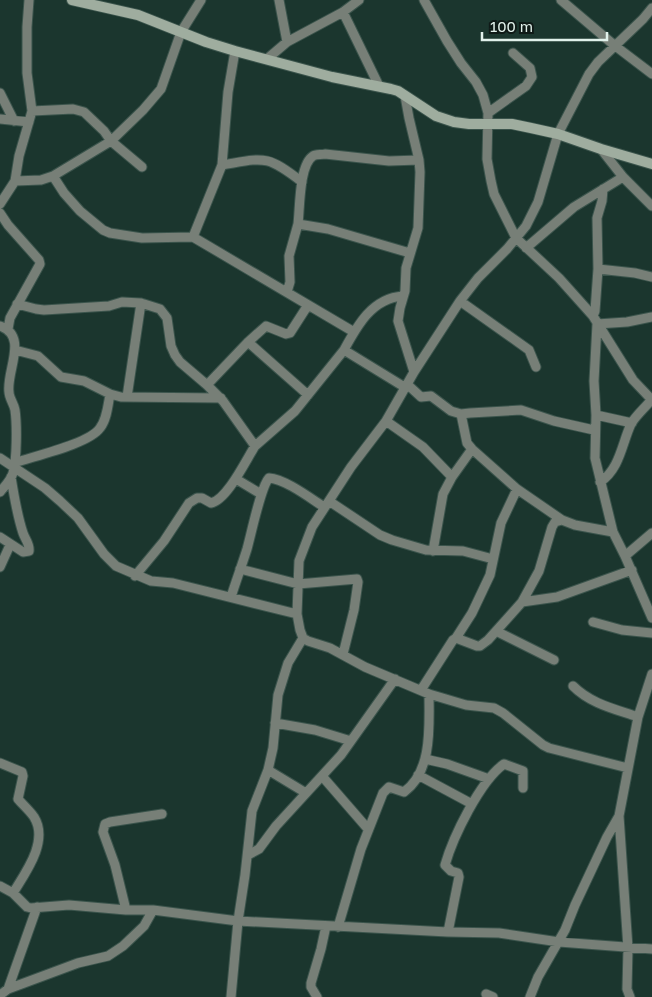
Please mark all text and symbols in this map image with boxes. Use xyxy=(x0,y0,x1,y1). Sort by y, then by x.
scale bar xyxy=(482,10,607,42)
text: 100 m xyxy=(490,17,533,35)

